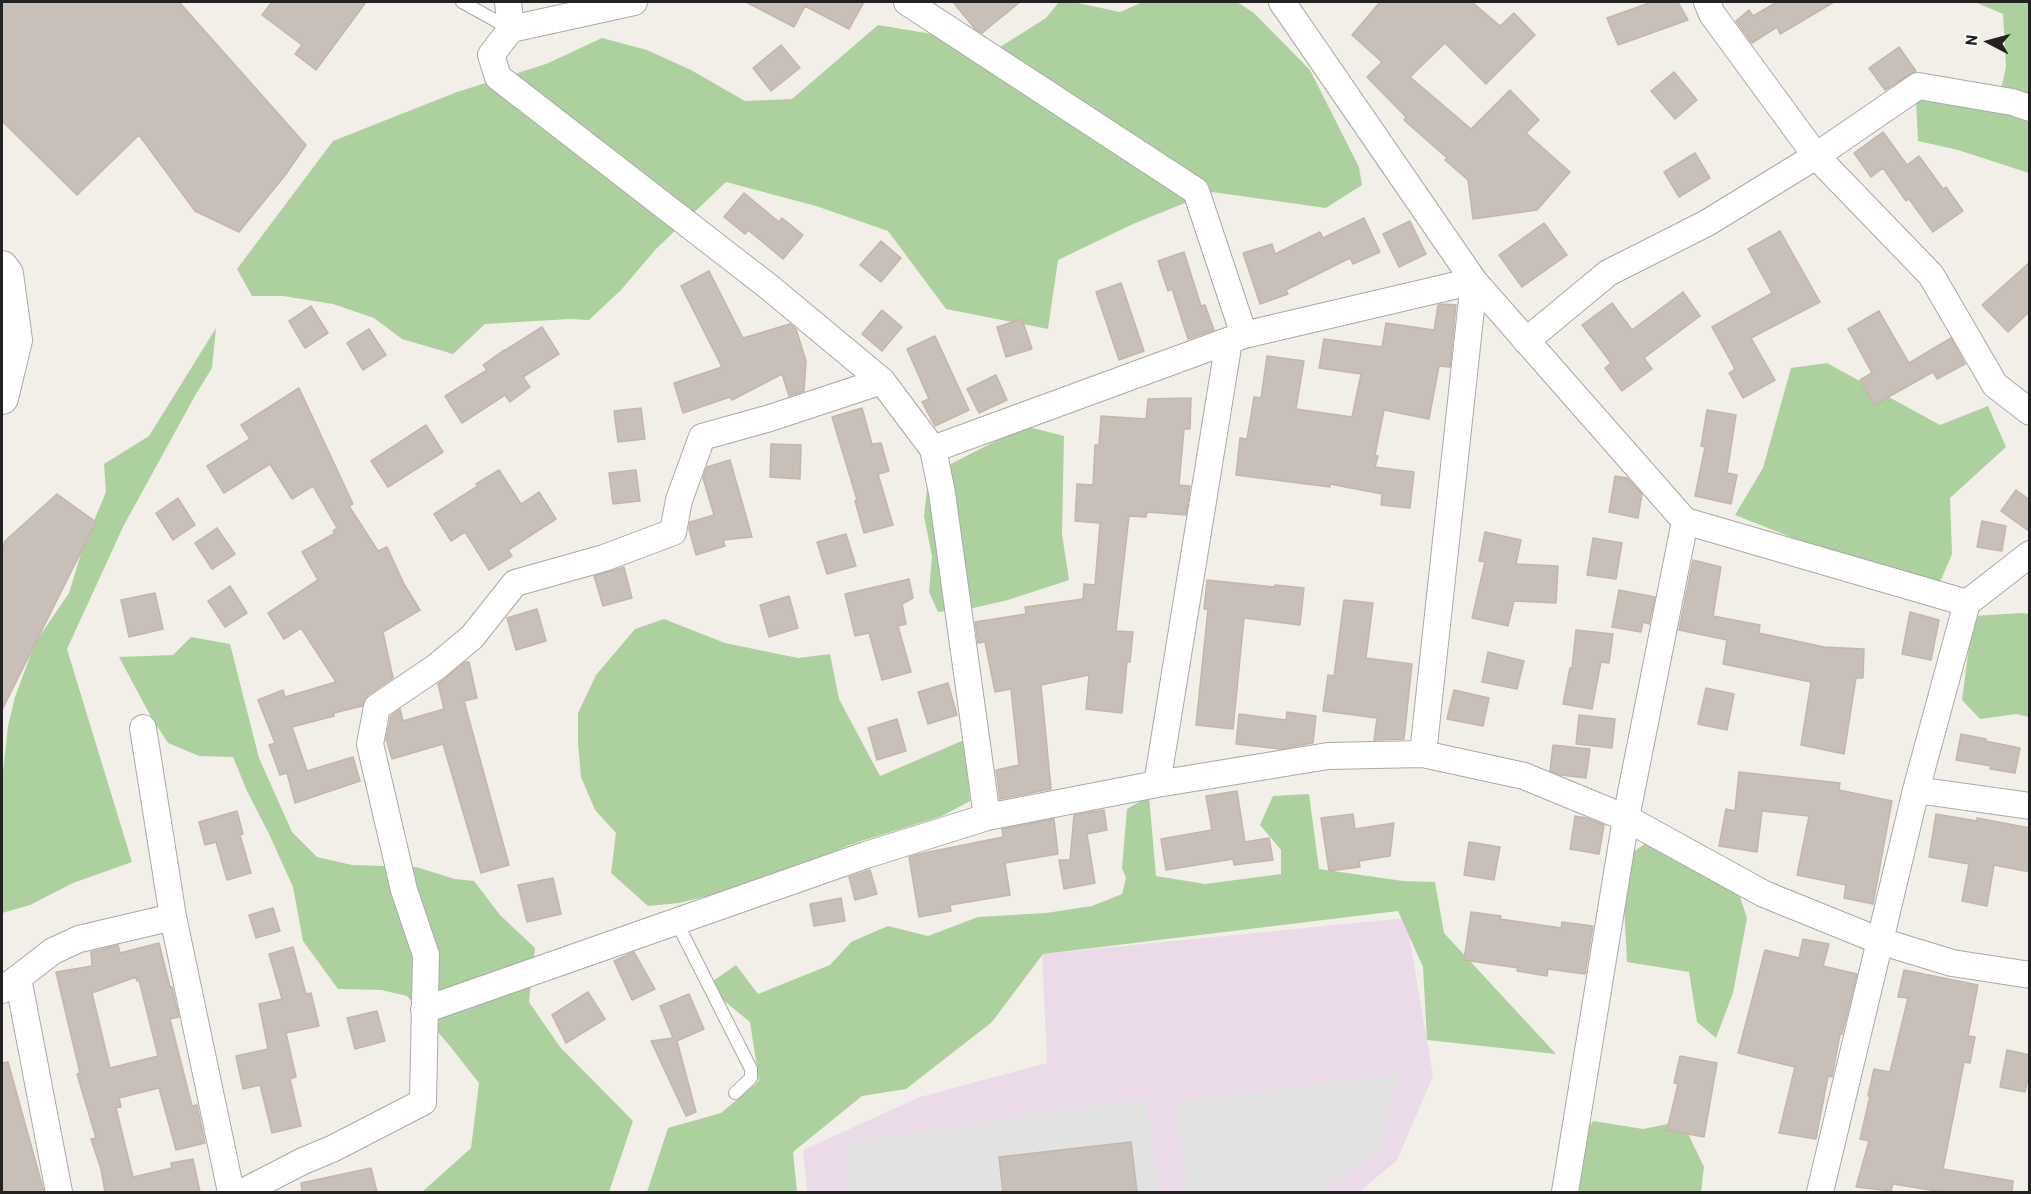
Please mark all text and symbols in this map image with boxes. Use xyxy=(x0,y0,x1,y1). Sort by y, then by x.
north arrow xyxy=(1959,12,2019,72)
text: N xyxy=(1961,34,1981,46)

